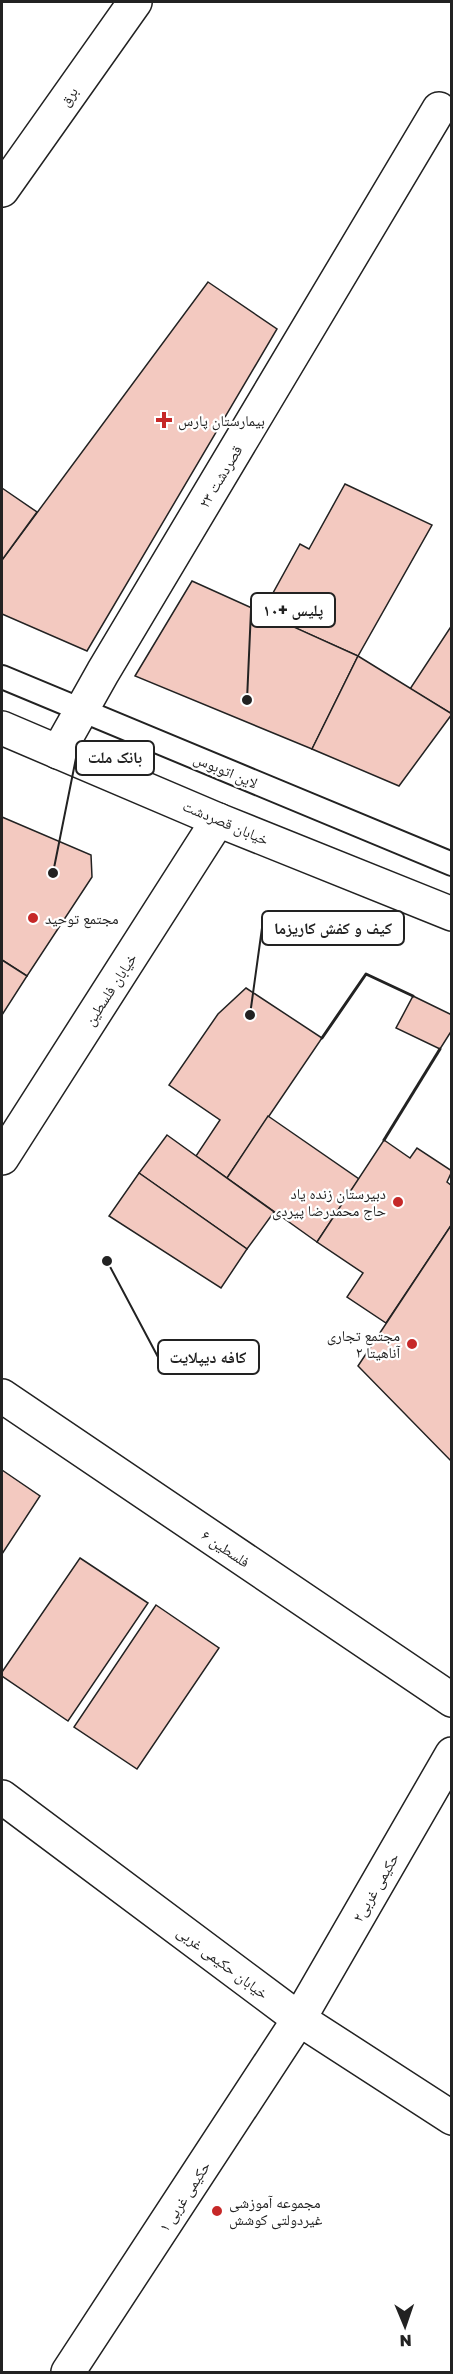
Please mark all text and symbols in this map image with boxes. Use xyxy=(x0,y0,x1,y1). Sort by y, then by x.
street label: برق xyxy=(55,83,83,110)
marker: بیمارستان پارس xyxy=(155,411,173,429)
place label: بیمارستان پارس xyxy=(178,411,265,431)
street label: قصردشت ۲۳ xyxy=(194,442,246,511)
callout: پلیس +۱۰ xyxy=(251,593,335,627)
text: پلیس +۱۰ xyxy=(263,600,323,620)
callout: بانک ملت xyxy=(76,741,154,775)
text: بانک ملت xyxy=(88,747,142,767)
street label: لاین اتوبوس xyxy=(191,749,261,793)
street label: خیابان قصردشت xyxy=(180,796,272,850)
place label: مجتمع توحید xyxy=(45,909,119,929)
marker: مجتمع توحید xyxy=(26,911,40,925)
callout: کیف و کفش کاریزما xyxy=(262,911,404,945)
text: کیف و کفش کاریزما xyxy=(274,918,392,938)
street label: خیابان فلسطین xyxy=(80,949,142,1030)
place label: دبیرستان زنده یاد حاج محمدرضا پیردی xyxy=(272,1184,386,1221)
marker: دبیرستان زنده یاد حاج محمدرضا پیردی xyxy=(391,1195,405,1209)
place label: مجتمع تجاری آناهیتا ۲ xyxy=(327,1326,401,1361)
marker: مجتمع تجاری آناهیتا ۲ xyxy=(405,1337,419,1351)
callout: کافه دیپلایت xyxy=(158,1340,259,1374)
text: کافه دیپلایت xyxy=(170,1347,246,1367)
street label: فلسطین ۶ xyxy=(197,1525,253,1572)
street label: حکیمی غربی۲ xyxy=(348,1849,404,1926)
street label: خیابان حکیمی غربی xyxy=(173,1922,272,2004)
street label: حکیمی غربی ۱ xyxy=(154,2157,215,2236)
place label: مجموعه آموزشی غیردولتی کوشش xyxy=(229,2193,323,2230)
marker: مجموعه آموزشی غیردولتی کوشش xyxy=(210,2204,224,2218)
north arrow xyxy=(375,2296,435,2356)
text: N xyxy=(399,2331,412,2351)

